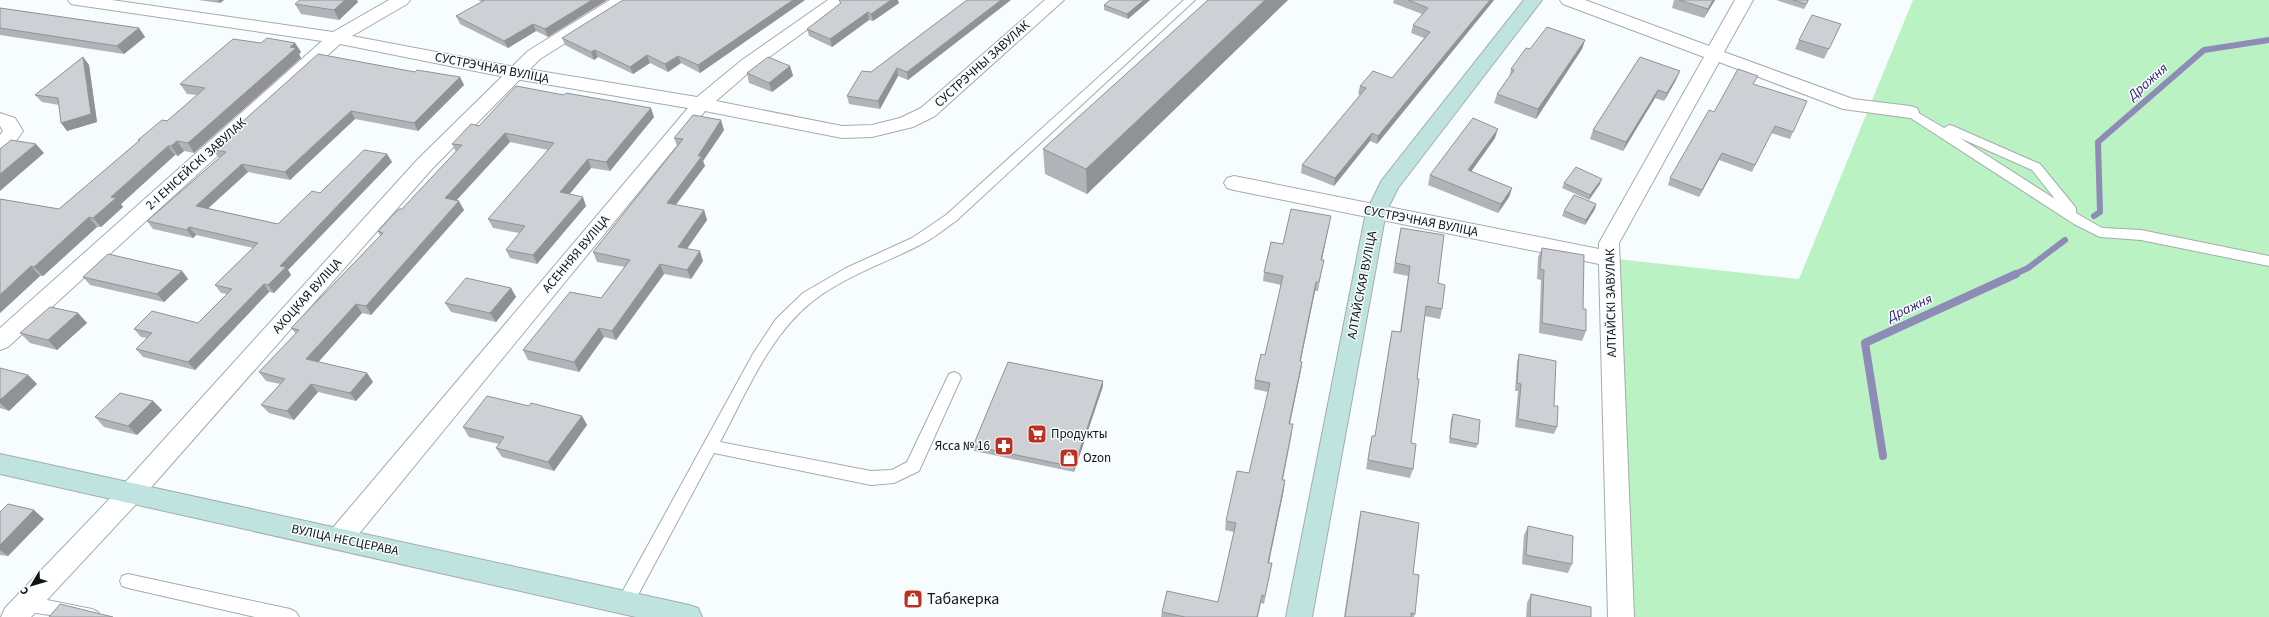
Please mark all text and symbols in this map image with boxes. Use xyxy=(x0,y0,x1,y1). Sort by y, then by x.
street label: СУСТРЭЧНЫ ЗАВУЛАК xyxy=(931,16,1034,112)
street label: СУСТРЭЧНАЯ ВУЛІЦА xyxy=(433,48,552,88)
water label: Дражня xyxy=(2123,59,2173,106)
street label: 2-І ЕНІСЕЙСКІ ЗАВУЛАК xyxy=(142,114,251,214)
street label: СУСТРЭЧНАЯ ВУЛІЦА xyxy=(1362,201,1481,241)
street label: АСЕННЯЯ ВУЛІЦА xyxy=(538,211,614,297)
street label: АЛТАЙСКАЯ ВУЛІЦА xyxy=(1343,228,1382,341)
street label: АЛТАЙСКІ ЗАВУЛАК xyxy=(1601,248,1621,358)
street label: АХОЦКАЯ ВУЛІЦА xyxy=(268,254,346,338)
water label: Дражня xyxy=(1883,289,1936,328)
supermarket icon: Продукты xyxy=(1026,423,1048,445)
place label: Продукты xyxy=(1051,425,1108,443)
pharmacy icon: Ясса № 16 xyxy=(993,435,1015,457)
place label: Ясса № 16 xyxy=(935,437,990,455)
shop icon: Ozon xyxy=(1058,447,1080,469)
place label: Ozon xyxy=(1083,449,1111,467)
street label: ВУЛІЦА НЕСЦЕРАВА xyxy=(290,520,401,560)
north arrow xyxy=(12,565,52,605)
text: С xyxy=(16,583,32,598)
shop icon: Табакерка xyxy=(902,588,924,610)
place label: Табакерка xyxy=(927,588,999,610)

